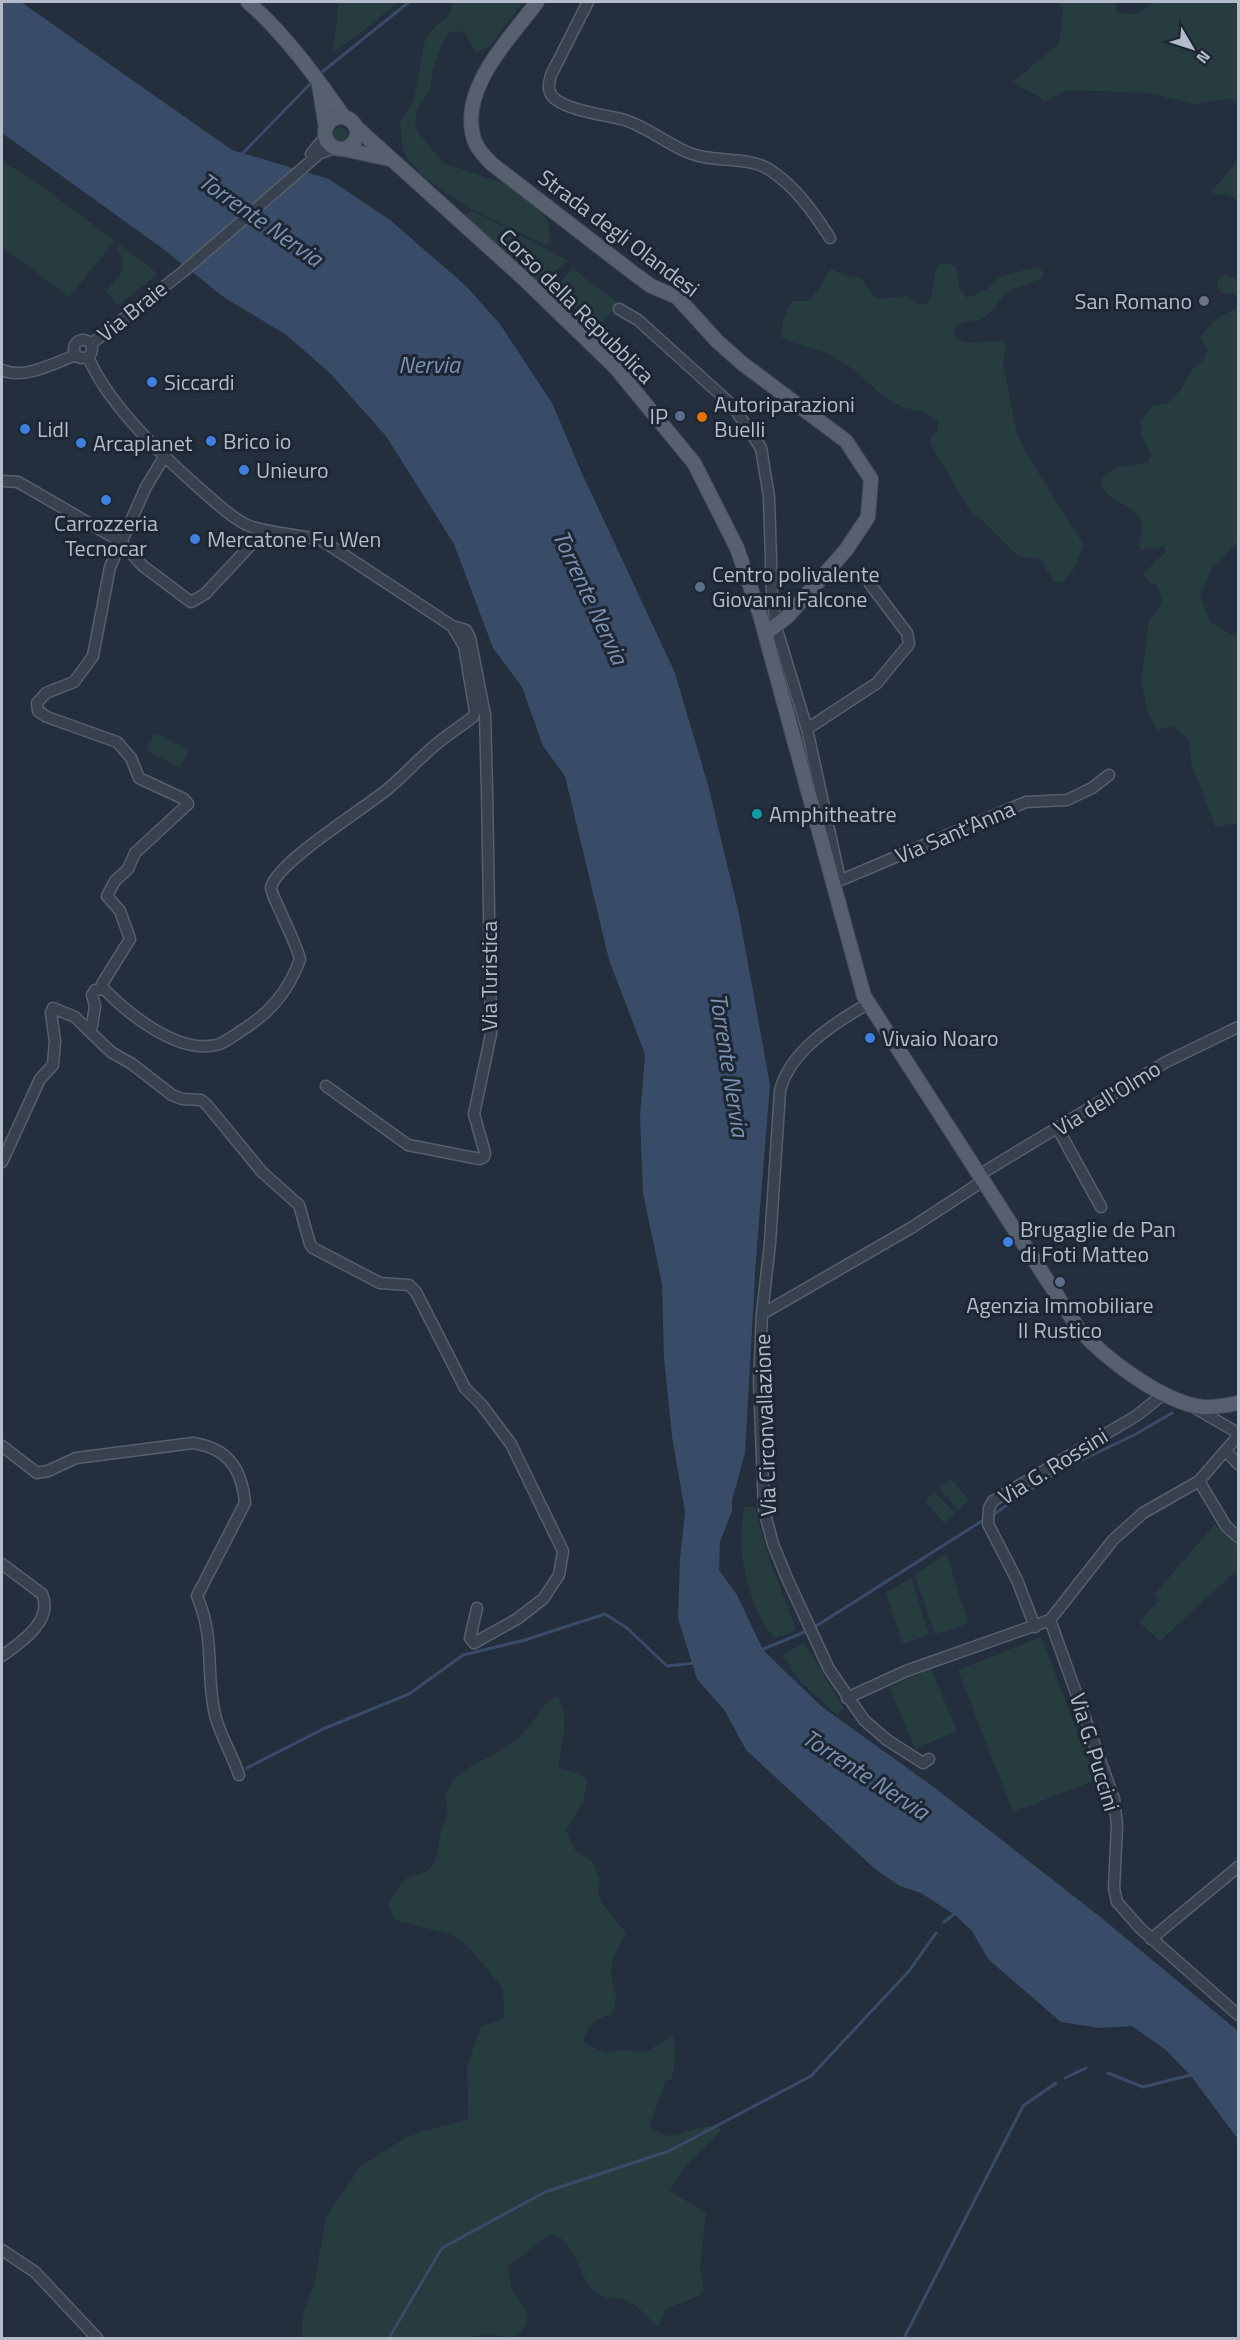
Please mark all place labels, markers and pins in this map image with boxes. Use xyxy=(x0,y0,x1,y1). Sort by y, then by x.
place label: San Romano xyxy=(1075,284,1192,318)
marker: San Romano xyxy=(1197,294,1211,308)
place label: Siccardi xyxy=(164,365,235,399)
marker: Siccardi xyxy=(145,375,159,389)
place label: Autoriparazioni Buelli xyxy=(714,387,855,446)
place label: IP xyxy=(650,399,668,433)
marker: IP xyxy=(673,409,687,423)
marker: Autoriparazioni Buelli xyxy=(695,410,709,424)
place label: Lidl xyxy=(37,412,69,446)
marker: Lidl xyxy=(18,422,32,436)
place label: Brico io xyxy=(223,424,291,458)
place label: Arcaplanet xyxy=(93,426,193,460)
marker: Brico io xyxy=(204,434,218,448)
marker: Arcaplanet xyxy=(74,436,88,450)
place label: Unieuro xyxy=(256,453,329,487)
marker: Unieuro xyxy=(237,463,251,477)
marker: Carrozzeria Tecnocar xyxy=(99,493,113,507)
place label: Carrozzeria Tecnocar xyxy=(54,506,158,565)
place label: Mercatone Fu Wen xyxy=(207,522,381,556)
marker: Mercatone Fu Wen xyxy=(188,532,202,546)
place label: Centro polivalente Giovanni Falcone xyxy=(712,557,880,616)
marker: Centro polivalente Giovanni Falcone xyxy=(693,580,707,594)
place label: Amphitheatre xyxy=(769,797,897,831)
marker: Amphitheatre xyxy=(750,807,764,821)
place label: Vivaio Noaro xyxy=(882,1021,999,1055)
marker: Vivaio Noaro xyxy=(863,1031,877,1045)
place label: Brugaglie de Pan di Foti Matteo xyxy=(1020,1212,1176,1271)
marker: Brugaglie de Pan di Foti Matteo xyxy=(1001,1235,1015,1249)
marker: Agenzia Immobiliare Il Rustico xyxy=(1053,1275,1067,1289)
place label: Agenzia Immobiliare Il Rustico xyxy=(966,1288,1154,1347)

